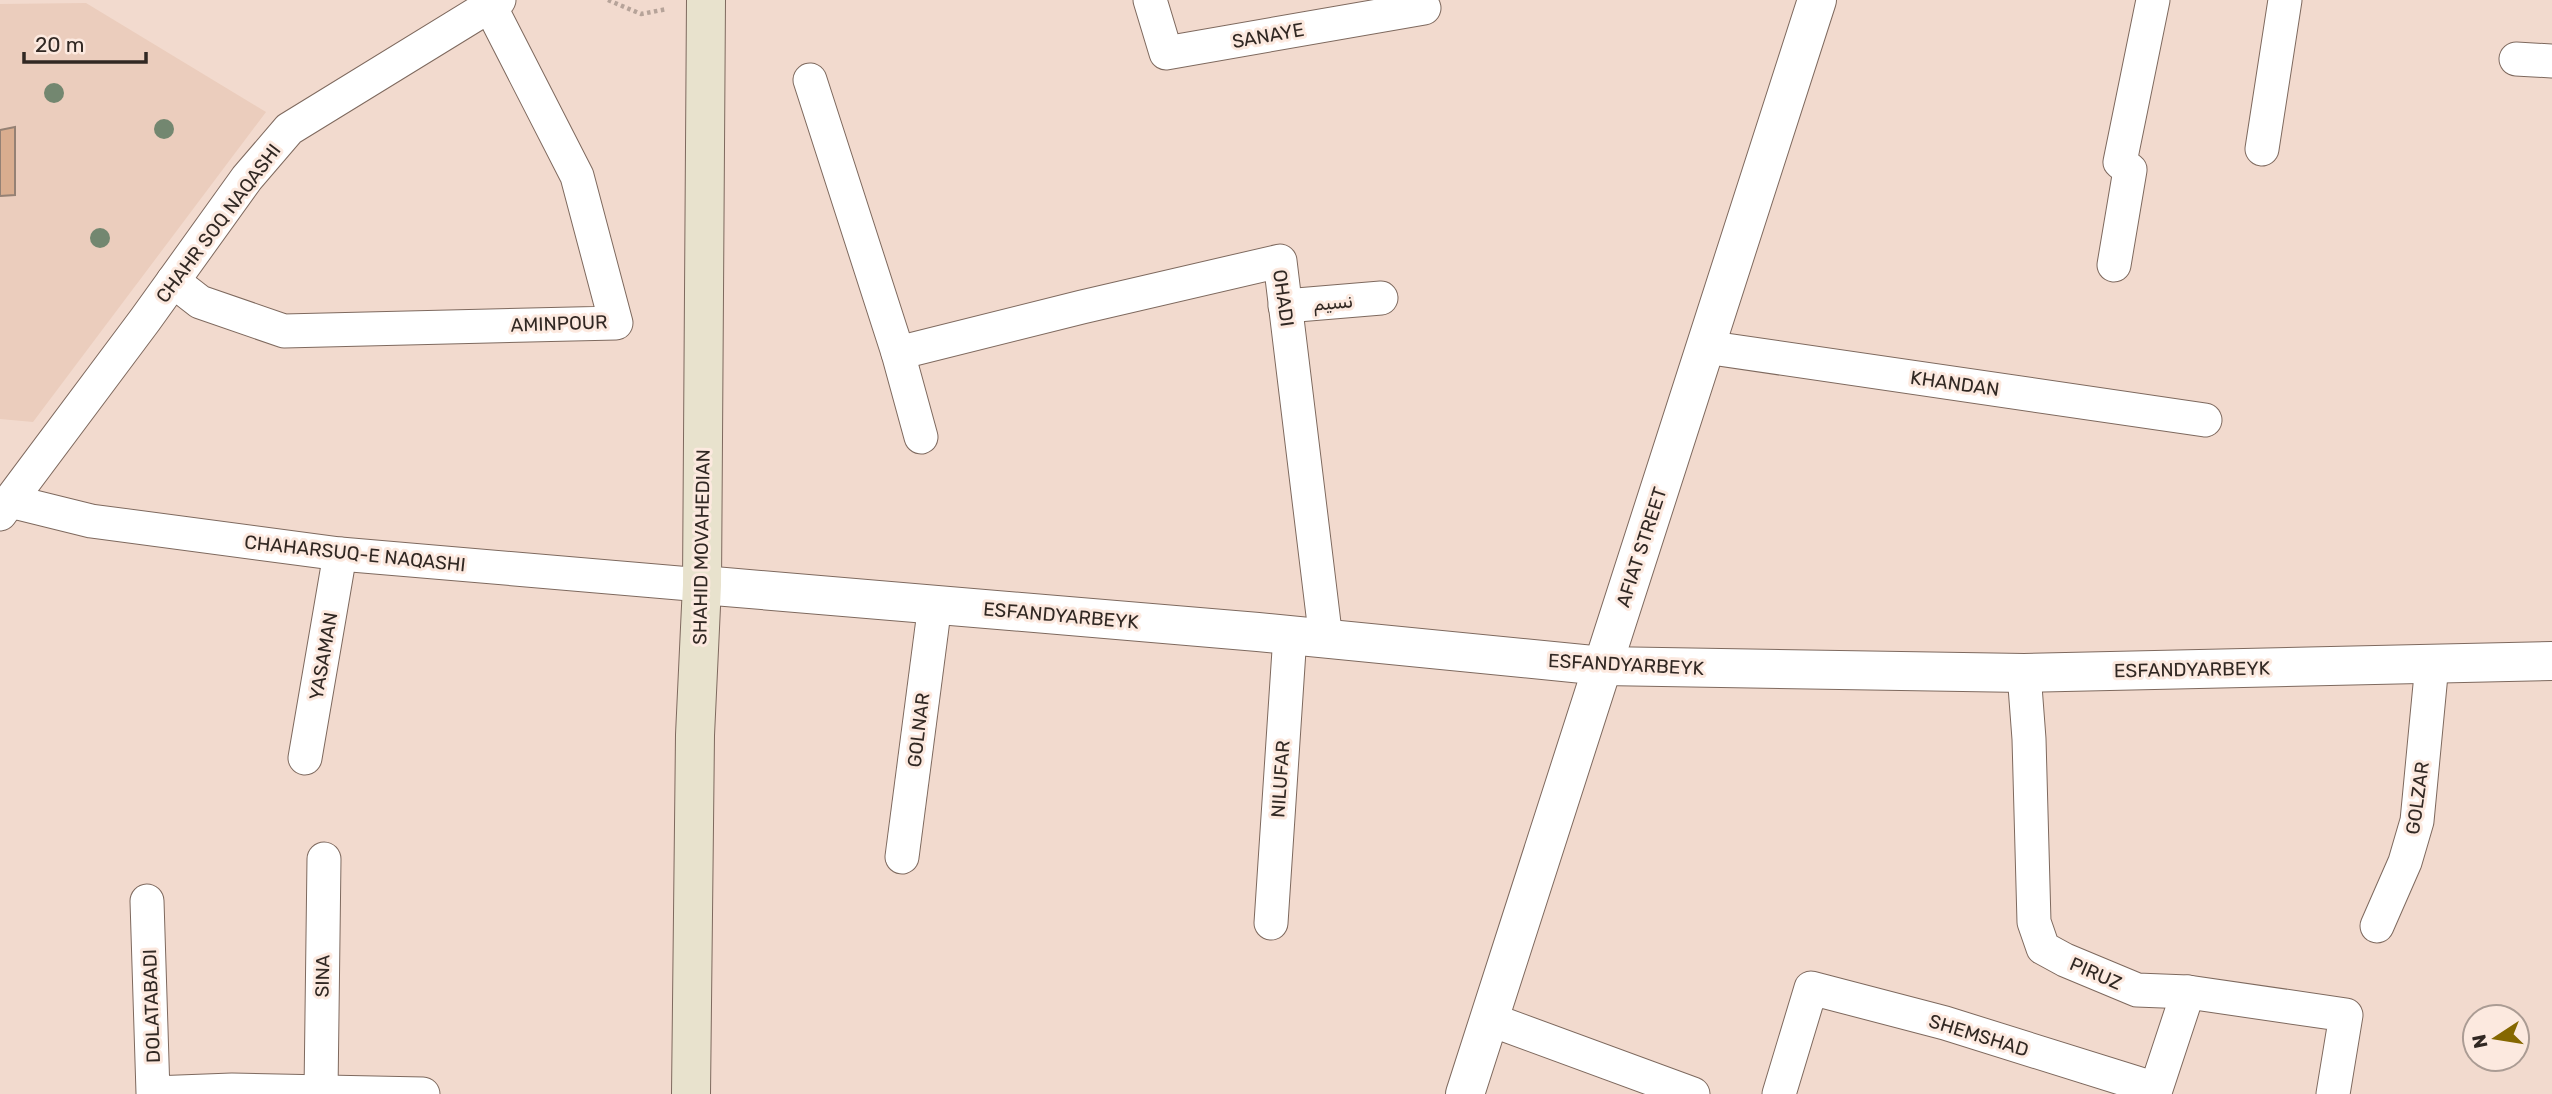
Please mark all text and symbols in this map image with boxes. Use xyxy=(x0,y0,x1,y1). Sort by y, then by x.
street label: SANAYE xyxy=(1230,18,1306,53)
scale bar xyxy=(24,21,147,65)
text: 20 m xyxy=(35,32,84,57)
street label: CHAHR SOQ NAQASHI xyxy=(151,139,286,307)
street label: OHADI xyxy=(1268,268,1299,328)
street label: نسیم xyxy=(1312,289,1354,317)
street label: AMINPOUR xyxy=(510,310,608,337)
street label: KHANDAN xyxy=(1909,366,2001,401)
street label: SHAHID MOVAHEDIAN xyxy=(688,449,715,645)
street label: AFIAT STREET xyxy=(1611,484,1672,610)
street label: CHAHARSUQ-E NAQASHI xyxy=(243,530,467,577)
street label: ESFANDYARBEYK xyxy=(982,597,1140,634)
street label: YASAMAN xyxy=(304,610,343,702)
street label: ESFANDYARBEYK xyxy=(1547,649,1705,680)
street label: ESFANDYARBEYK xyxy=(2114,657,2271,682)
street label: GOLNAR xyxy=(903,691,934,769)
street label: NILUFAR xyxy=(1266,740,1295,819)
street label: GOLZAR xyxy=(2401,760,2434,836)
street label: DOLATABADI xyxy=(138,949,165,1063)
street label: PIRUZ xyxy=(2066,952,2125,995)
street label: SINA xyxy=(311,954,334,998)
north arrow xyxy=(2461,1003,2531,1073)
street label: SHEMSHAD xyxy=(1926,1009,2032,1062)
text: N xyxy=(2467,1032,2493,1051)

